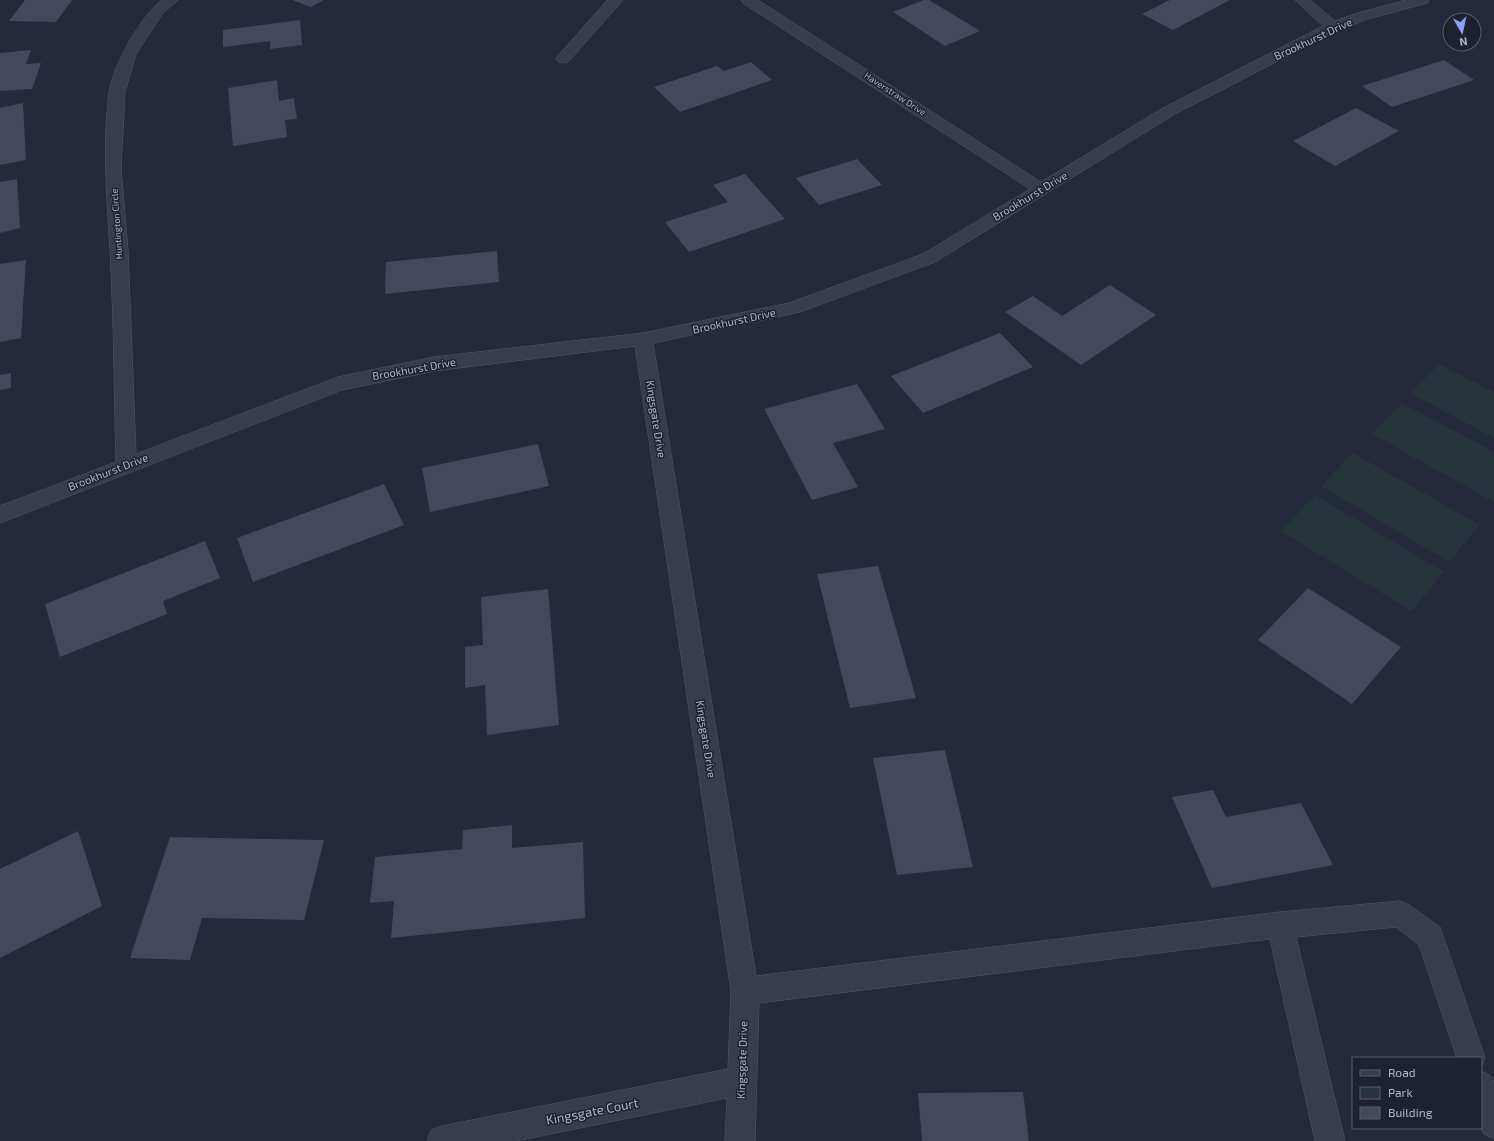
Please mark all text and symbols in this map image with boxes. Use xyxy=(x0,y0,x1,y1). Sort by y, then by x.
north arrow xyxy=(1442,12,1482,52)
street label: Brookhurst Drive xyxy=(1272,15,1354,62)
text: N xyxy=(1459,35,1469,49)
street label: Haverstraw Drive xyxy=(862,70,928,118)
street label: Brookhurst Drive xyxy=(990,168,1069,223)
street label: Huntington Circle xyxy=(109,188,124,260)
street label: Brookhurst Drive xyxy=(691,305,777,336)
street label: Brookhurst Drive xyxy=(371,355,457,382)
street label: Kingsgate Drive xyxy=(644,379,669,459)
street label: Brookhurst Drive xyxy=(66,450,150,493)
street label: Kingsgate Drive xyxy=(694,699,719,779)
street label: Kingsgate Drive xyxy=(734,1021,749,1099)
legend xyxy=(1352,1057,1482,1129)
text: Road xyxy=(1388,1065,1416,1079)
text: Park xyxy=(1388,1085,1413,1099)
street label: Kingsgate Court xyxy=(544,1094,640,1128)
text: Building xyxy=(1388,1105,1433,1119)

